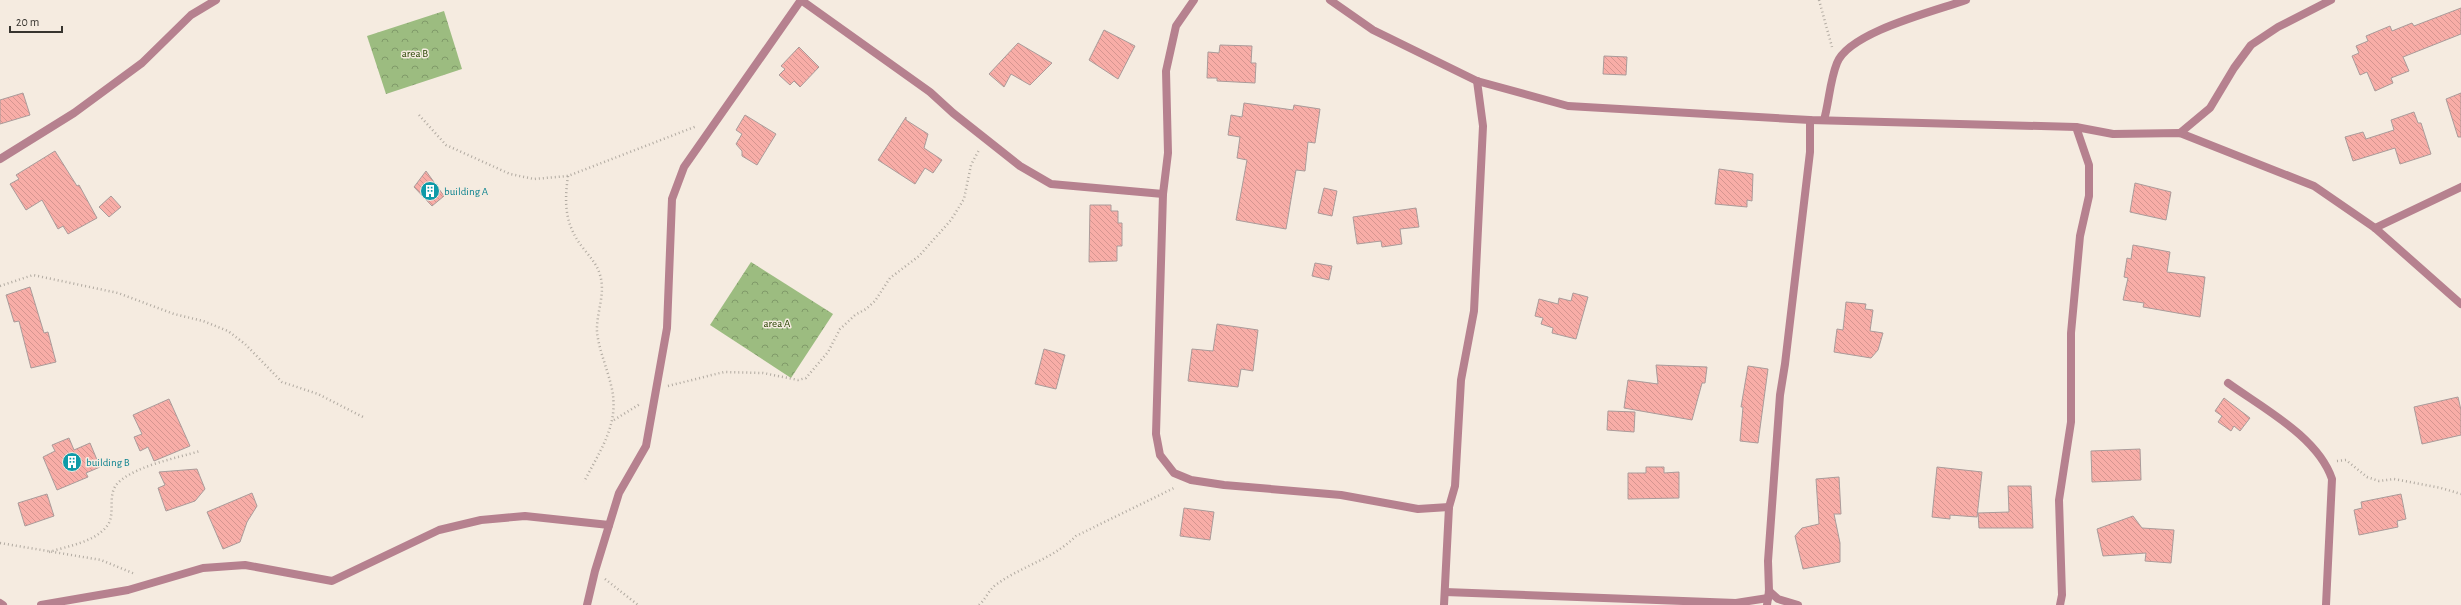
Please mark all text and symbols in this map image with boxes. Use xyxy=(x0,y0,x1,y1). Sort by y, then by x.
scale bar xyxy=(10,8,62,34)
text: 20 m xyxy=(16,16,39,28)
park label: area B xyxy=(402,48,428,59)
building icon: building A xyxy=(419,180,441,202)
place label: building A xyxy=(444,186,489,197)
park label: area A xyxy=(764,318,791,329)
building icon: building B xyxy=(61,451,83,473)
place label: building B xyxy=(86,457,130,468)

